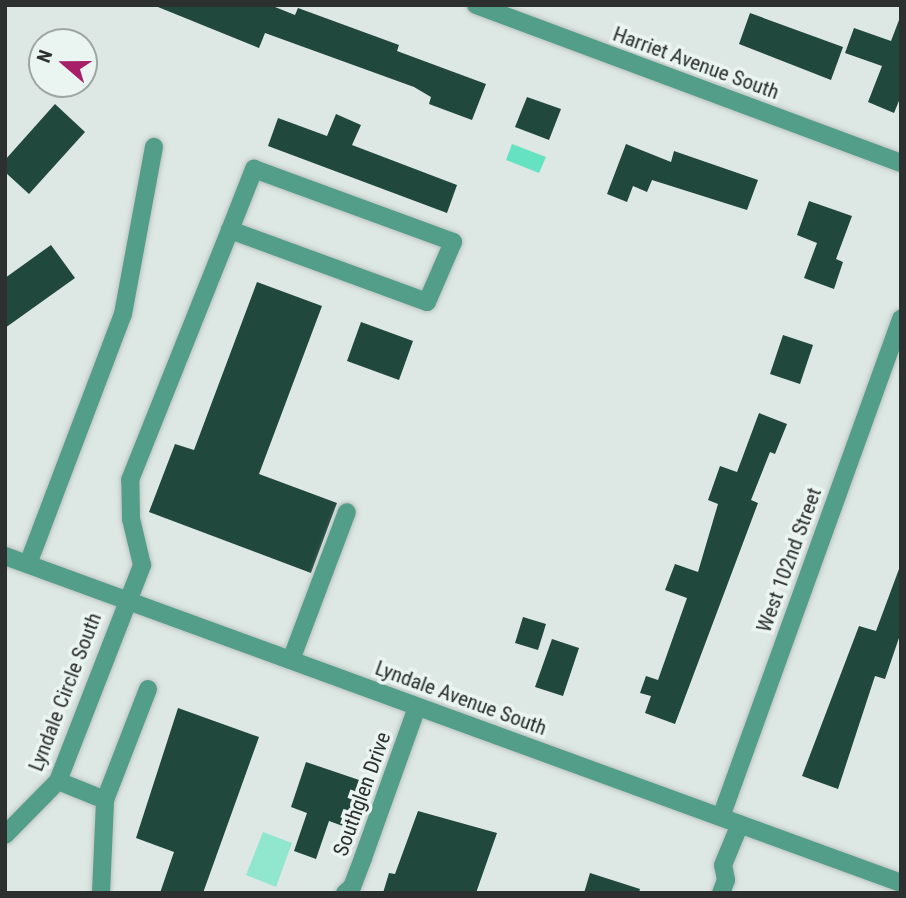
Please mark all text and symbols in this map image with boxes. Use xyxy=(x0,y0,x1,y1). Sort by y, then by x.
street label: Harriet Avenue South xyxy=(610,21,782,105)
north arrow xyxy=(28,28,98,98)
text: N xyxy=(32,47,57,66)
street label: West 102nd Street xyxy=(751,484,827,636)
street label: Lyndale Circle South xyxy=(23,609,107,775)
street label: Lyndale Avenue South xyxy=(372,655,550,741)
street label: Southglen Drive xyxy=(328,729,396,859)

